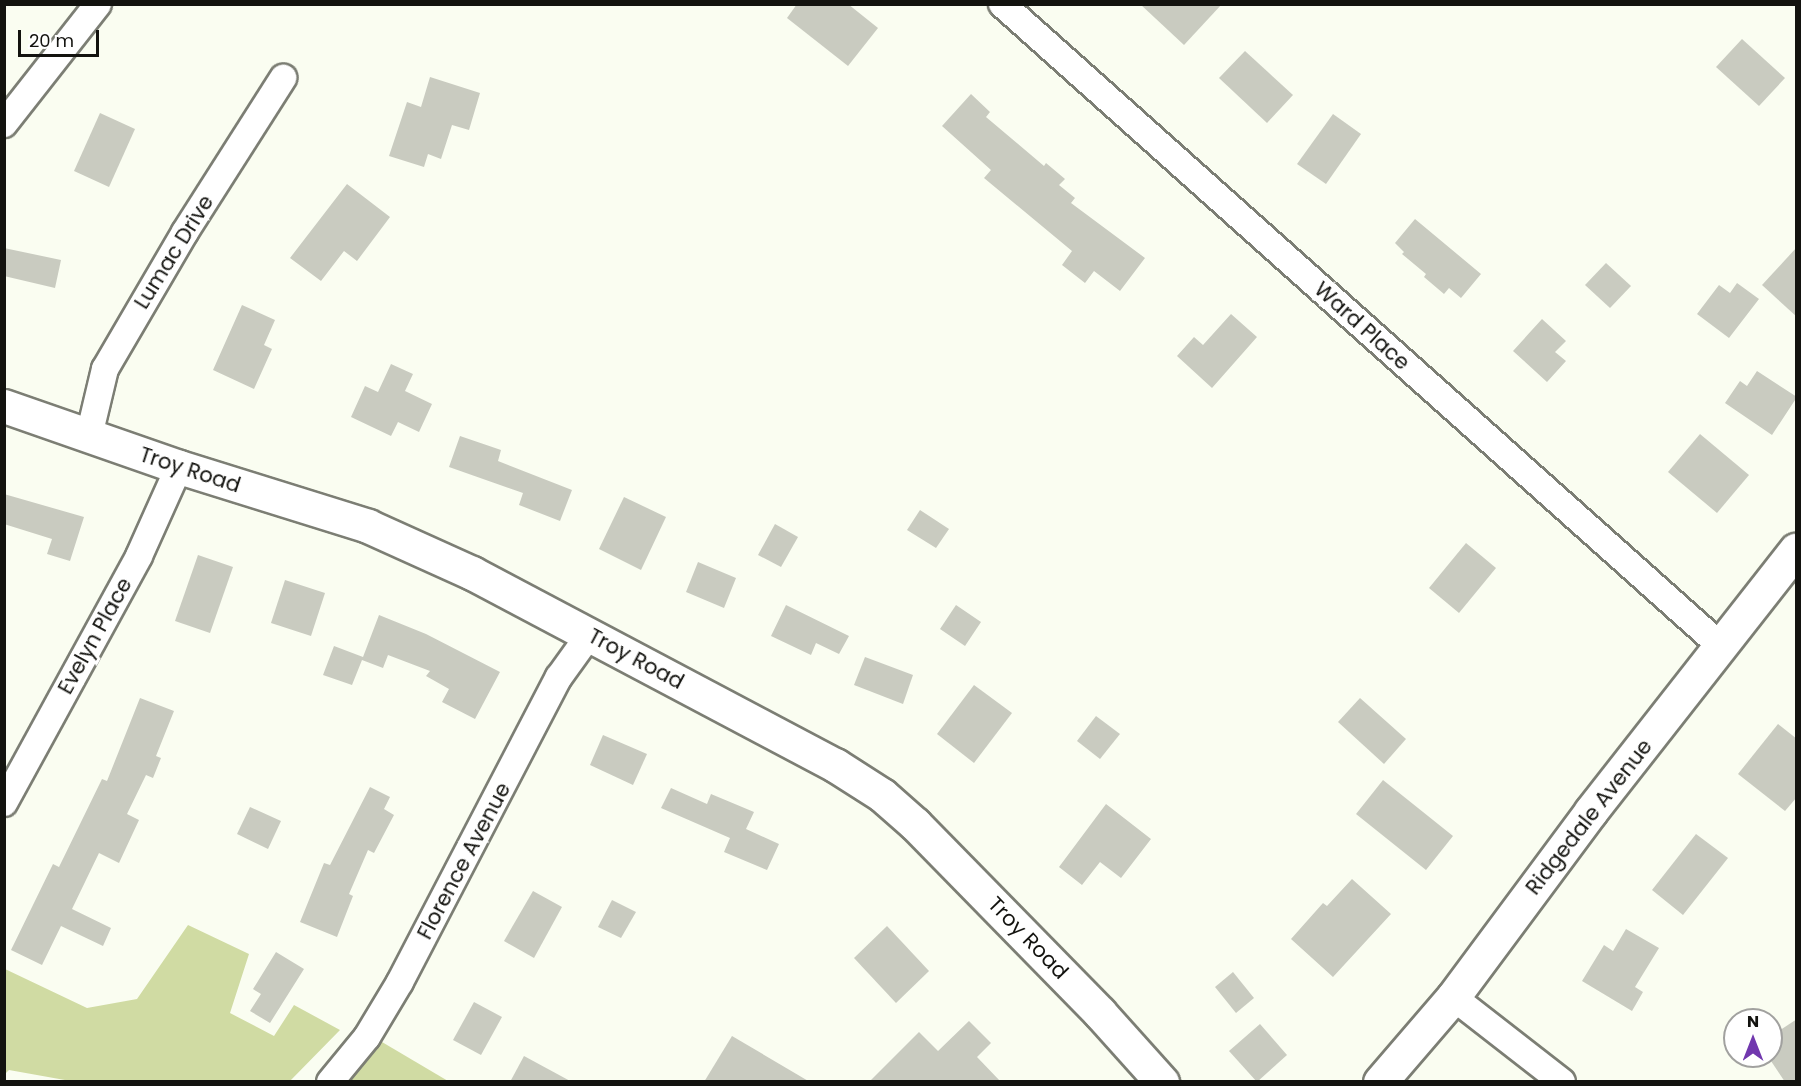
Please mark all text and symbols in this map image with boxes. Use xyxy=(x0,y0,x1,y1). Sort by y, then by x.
scale bar xyxy=(21,18,102,56)
text: 20 m xyxy=(29,28,74,53)
street label: Lumac Drive xyxy=(129,190,219,314)
street label: Ward Place xyxy=(1309,277,1415,375)
street label: Troy Road xyxy=(136,442,244,498)
street label: Evelyn Place xyxy=(53,574,137,698)
street label: Troy Road xyxy=(584,623,688,695)
street label: Ridgedale Avenue xyxy=(1520,734,1658,900)
street label: Florence Avenue xyxy=(412,778,516,944)
street label: Troy Road xyxy=(983,892,1073,984)
north arrow xyxy=(1723,1008,1783,1068)
text: N xyxy=(1747,1010,1759,1033)

